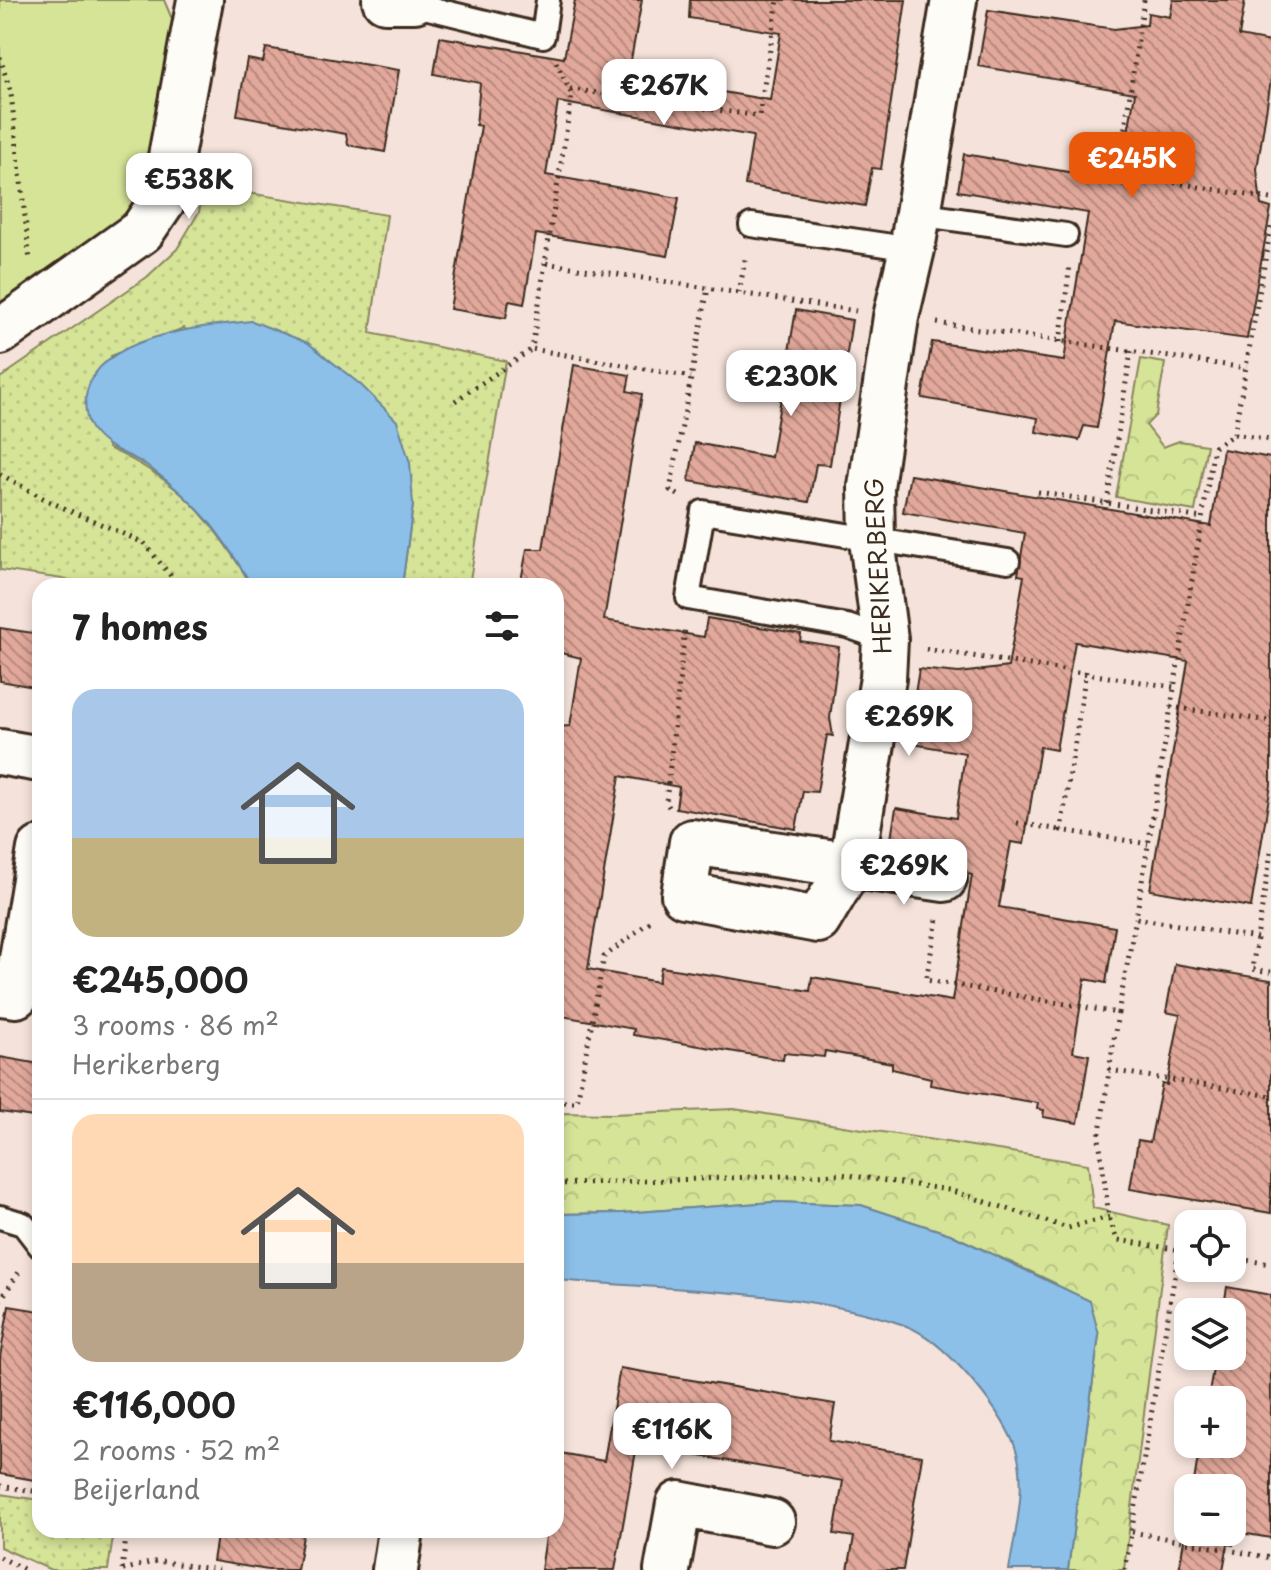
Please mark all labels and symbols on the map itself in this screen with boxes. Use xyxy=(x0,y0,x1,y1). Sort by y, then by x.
pin: €267K xyxy=(608,59,720,127)
pin: €245K xyxy=(1076,132,1188,200)
pin: €538K xyxy=(133,153,245,221)
pin: €230K xyxy=(735,350,847,418)
street label: HERIKERBERG xyxy=(854,477,900,655)
pin: €269K xyxy=(853,690,965,758)
pin: €269K xyxy=(848,839,960,907)
pin: €116K xyxy=(616,1403,728,1471)

